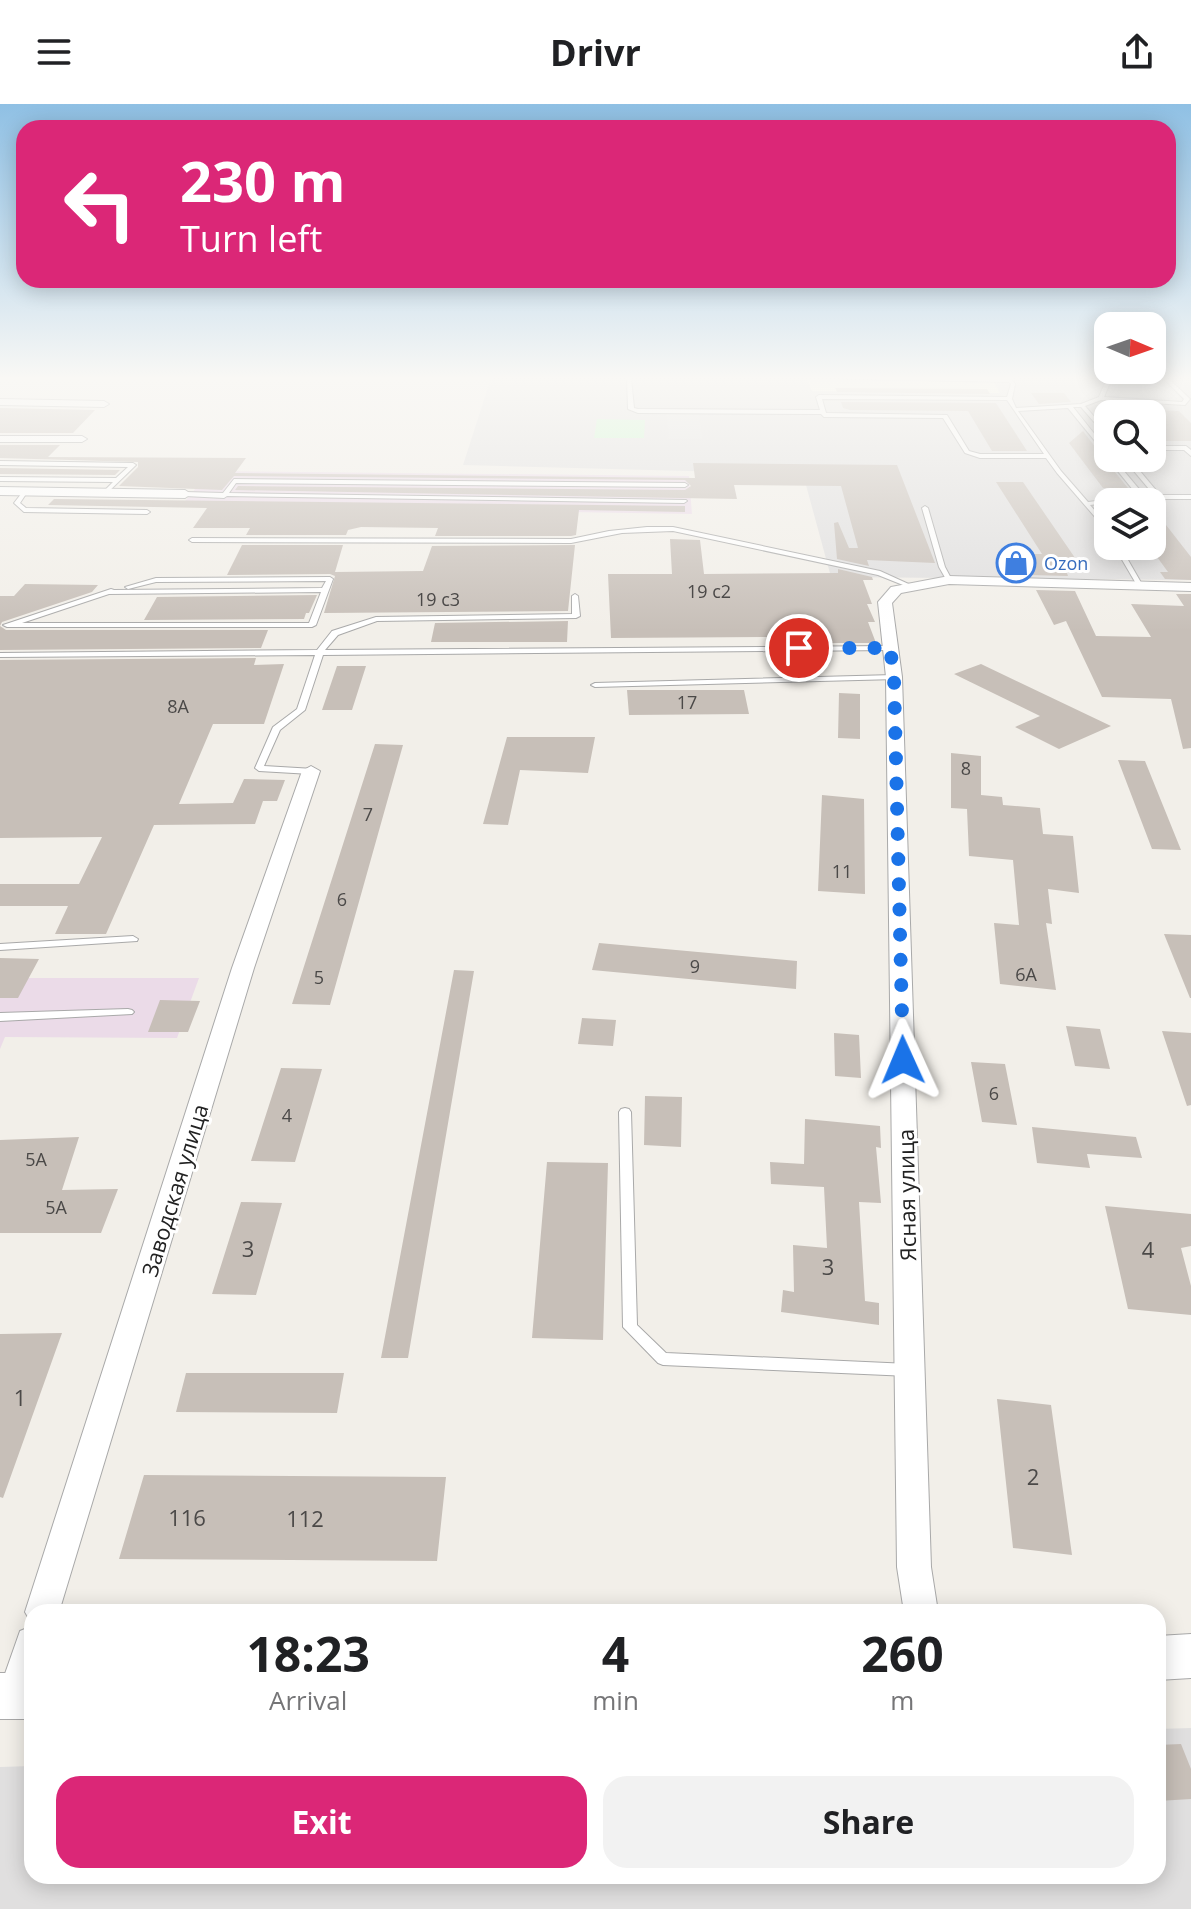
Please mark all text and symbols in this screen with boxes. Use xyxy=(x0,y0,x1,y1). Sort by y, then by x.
text: Drivr xyxy=(550,28,641,77)
icon: menu xyxy=(32,30,76,74)
icon: share xyxy=(1115,30,1159,74)
text: 230 m xyxy=(180,142,346,218)
icon: left xyxy=(48,152,152,256)
text: Turn left xyxy=(180,214,322,263)
north arrow xyxy=(1094,312,1166,384)
map controls xyxy=(1094,312,1166,560)
button: search xyxy=(1094,400,1166,472)
button: layers xyxy=(1094,488,1166,560)
shop icon: Ozon xyxy=(995,542,1037,584)
place label: Ozon xyxy=(1044,551,1088,575)
house number: 19 с2 xyxy=(687,579,731,603)
house number: 19 с3 xyxy=(416,587,460,611)
pin xyxy=(765,614,833,682)
icon: arrive xyxy=(777,626,821,670)
house number: 17 xyxy=(677,690,697,714)
house number: 8А xyxy=(167,694,189,718)
house number: 8 xyxy=(961,756,971,780)
house number: 7 xyxy=(363,802,373,826)
house number: 11 xyxy=(832,859,852,883)
house number: 6 xyxy=(337,887,347,911)
house number: 9 xyxy=(690,954,700,978)
house number: 6А xyxy=(1015,962,1037,986)
house number: 5 xyxy=(314,965,324,989)
position arrow xyxy=(861,1018,945,1102)
house number: 6 xyxy=(989,1081,999,1105)
street label: Заводская улица xyxy=(133,1100,215,1280)
house number: 4 xyxy=(282,1103,292,1127)
street label: Ясная улица xyxy=(890,1129,922,1261)
house number: 5А xyxy=(25,1147,47,1171)
house number: 5А xyxy=(45,1195,67,1219)
house number: 3 xyxy=(242,1233,254,1263)
house number: 4 xyxy=(1142,1234,1155,1264)
house number: 3 xyxy=(822,1251,834,1281)
house number: 1 xyxy=(14,1382,26,1412)
house number: 2 xyxy=(1027,1461,1039,1491)
house number: 116 xyxy=(168,1502,206,1532)
house number: 112 xyxy=(286,1503,324,1533)
text: 18:23 xyxy=(246,1621,370,1686)
text: 4 xyxy=(602,1621,629,1686)
text: 260 xyxy=(861,1621,944,1686)
text: Arrival xyxy=(269,1682,347,1718)
text: min xyxy=(592,1682,639,1718)
text: m xyxy=(890,1682,914,1718)
button: Exit xyxy=(56,1776,587,1868)
button: Share xyxy=(603,1776,1134,1868)

